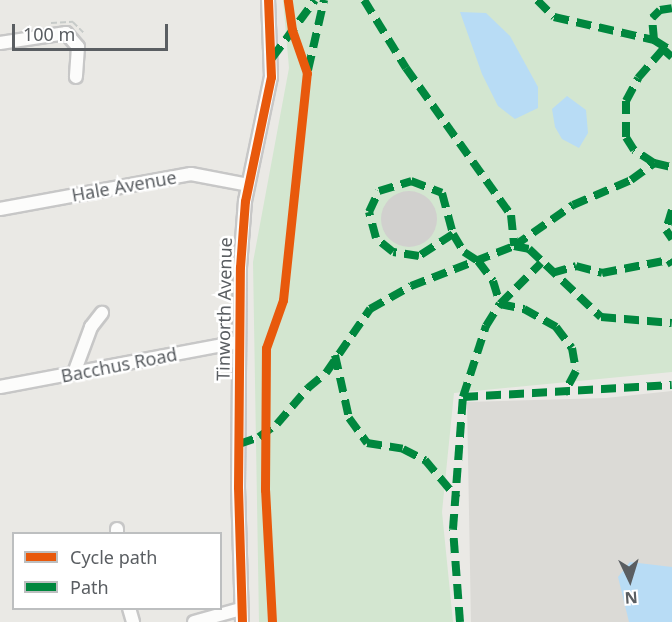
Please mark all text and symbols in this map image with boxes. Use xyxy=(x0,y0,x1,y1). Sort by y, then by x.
scale bar xyxy=(15,12,171,50)
text: 100 m xyxy=(23,22,75,46)
street label: Hale Avenue xyxy=(70,166,178,206)
street label: Tinworth Avenue xyxy=(212,237,236,381)
street label: Bacchus Road xyxy=(59,343,179,387)
legend xyxy=(12,532,222,610)
text: Cycle path xyxy=(70,545,157,569)
north arrow xyxy=(600,550,660,610)
text: Path xyxy=(70,575,109,599)
text: N xyxy=(624,587,639,609)

